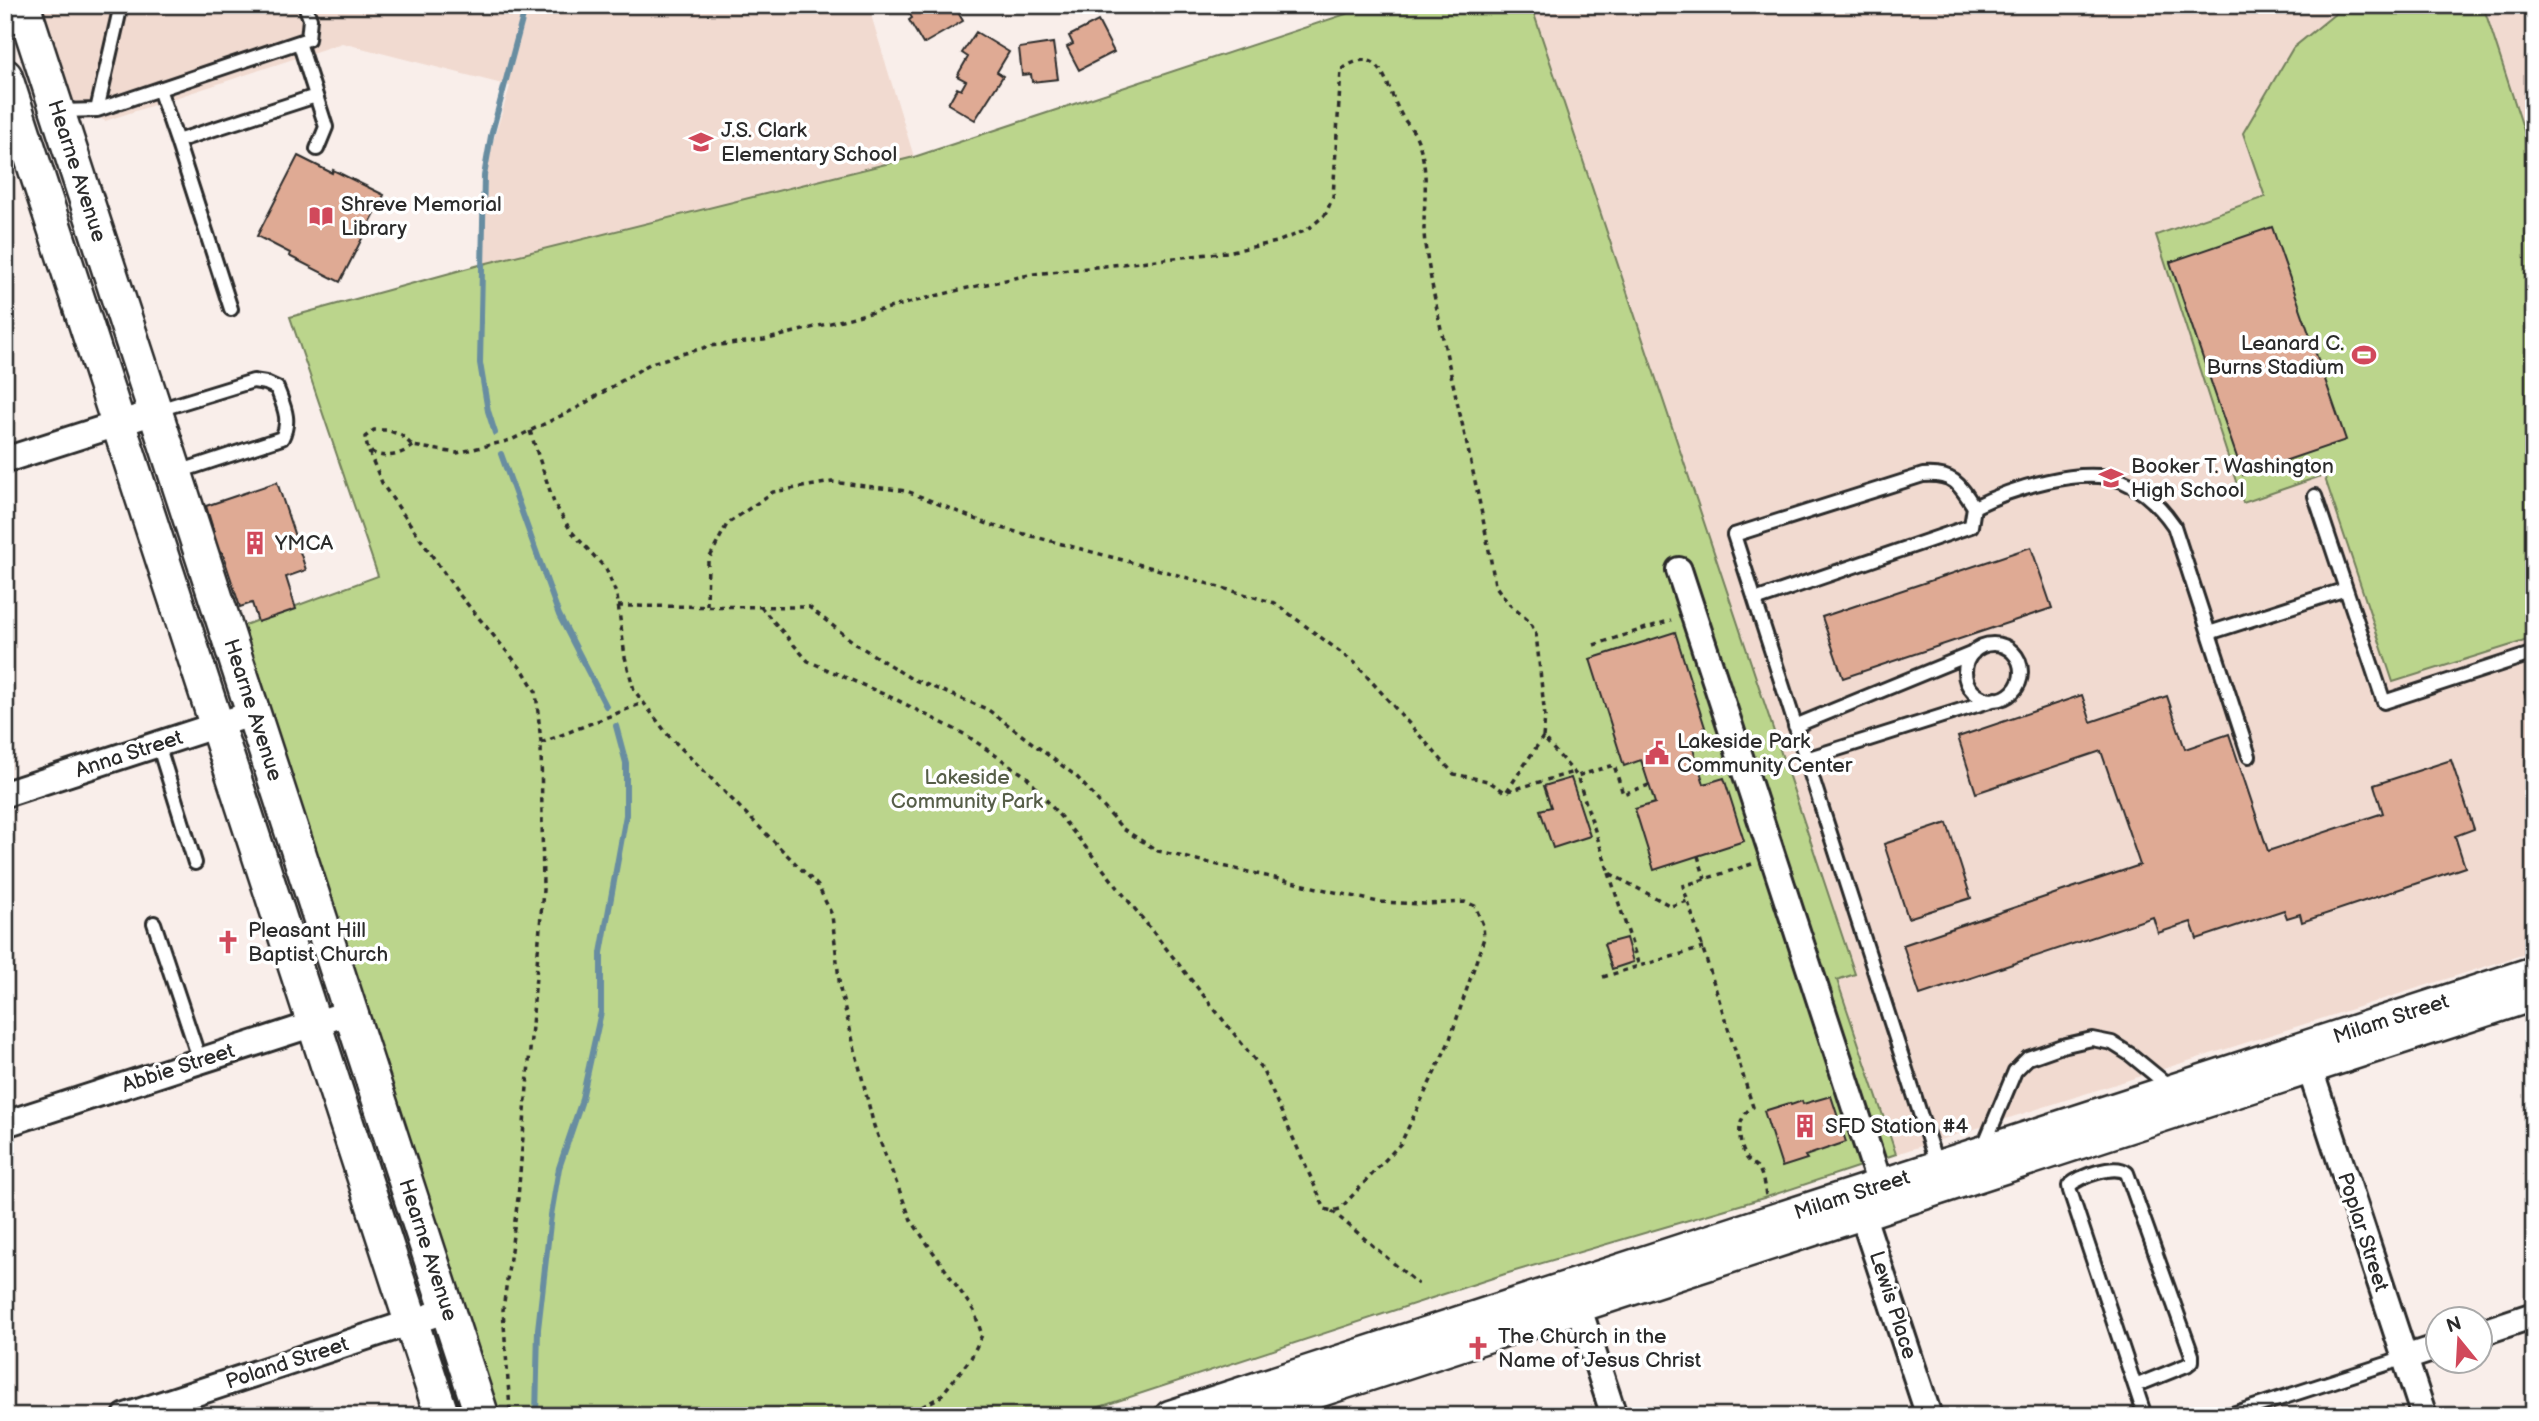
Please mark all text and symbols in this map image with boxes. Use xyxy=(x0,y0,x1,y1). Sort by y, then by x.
street label: Hearne Avenue xyxy=(42,97,112,245)
place label: J.S. Clark Elementary School xyxy=(721,118,897,167)
school or university icon: J.S. Clark Elementary School xyxy=(687,128,715,156)
place label: Shreve Memorial Library xyxy=(341,192,502,241)
library icon: Shreve Memorial Library xyxy=(307,202,335,230)
place label: Leanard C. Burns Stadium xyxy=(2206,331,2344,380)
sports icon: Leanard C. Burns Stadium xyxy=(2350,341,2378,369)
place label: Booker T. Washington High School xyxy=(2131,454,2334,503)
school or university icon: Booker T. Washington High School xyxy=(2097,464,2125,492)
building icon: YMCA xyxy=(241,529,269,557)
place label: YMCA xyxy=(274,531,333,556)
street label: Hearne Avenue xyxy=(218,636,288,784)
street label: Anna Street xyxy=(72,725,186,783)
place label: Lakeside Park Community Center xyxy=(1677,729,1853,778)
public building icon: Lakeside Park Community Center xyxy=(1643,739,1671,767)
park label: Lakeside Community Park xyxy=(891,765,1044,814)
place label: Pleasant Hill Baptist Church xyxy=(248,918,388,967)
church icon: Pleasant Hill Baptist Church xyxy=(214,928,242,956)
street label: Milam Street xyxy=(2330,988,2452,1049)
street label: Abbie Street xyxy=(119,1038,238,1098)
building icon: SFD Station #4 xyxy=(1791,1112,1819,1140)
place label: SFD Station #4 xyxy=(1825,1114,1968,1139)
street label: Milam Street xyxy=(1791,1164,1913,1225)
street label: Poplar Street xyxy=(2332,1169,2394,1295)
street label: Hearne Avenue xyxy=(393,1176,463,1324)
street label: Lewis Place xyxy=(1864,1248,1922,1362)
north arrow xyxy=(2424,1306,2494,1376)
text: N xyxy=(2444,1312,2465,1338)
place label: The Church in the Name of Jesus Christ xyxy=(1498,1324,1702,1373)
street label: Poland Street xyxy=(223,1331,352,1395)
church icon: The Church in the Name of Jesus Christ xyxy=(1464,1334,1492,1362)

